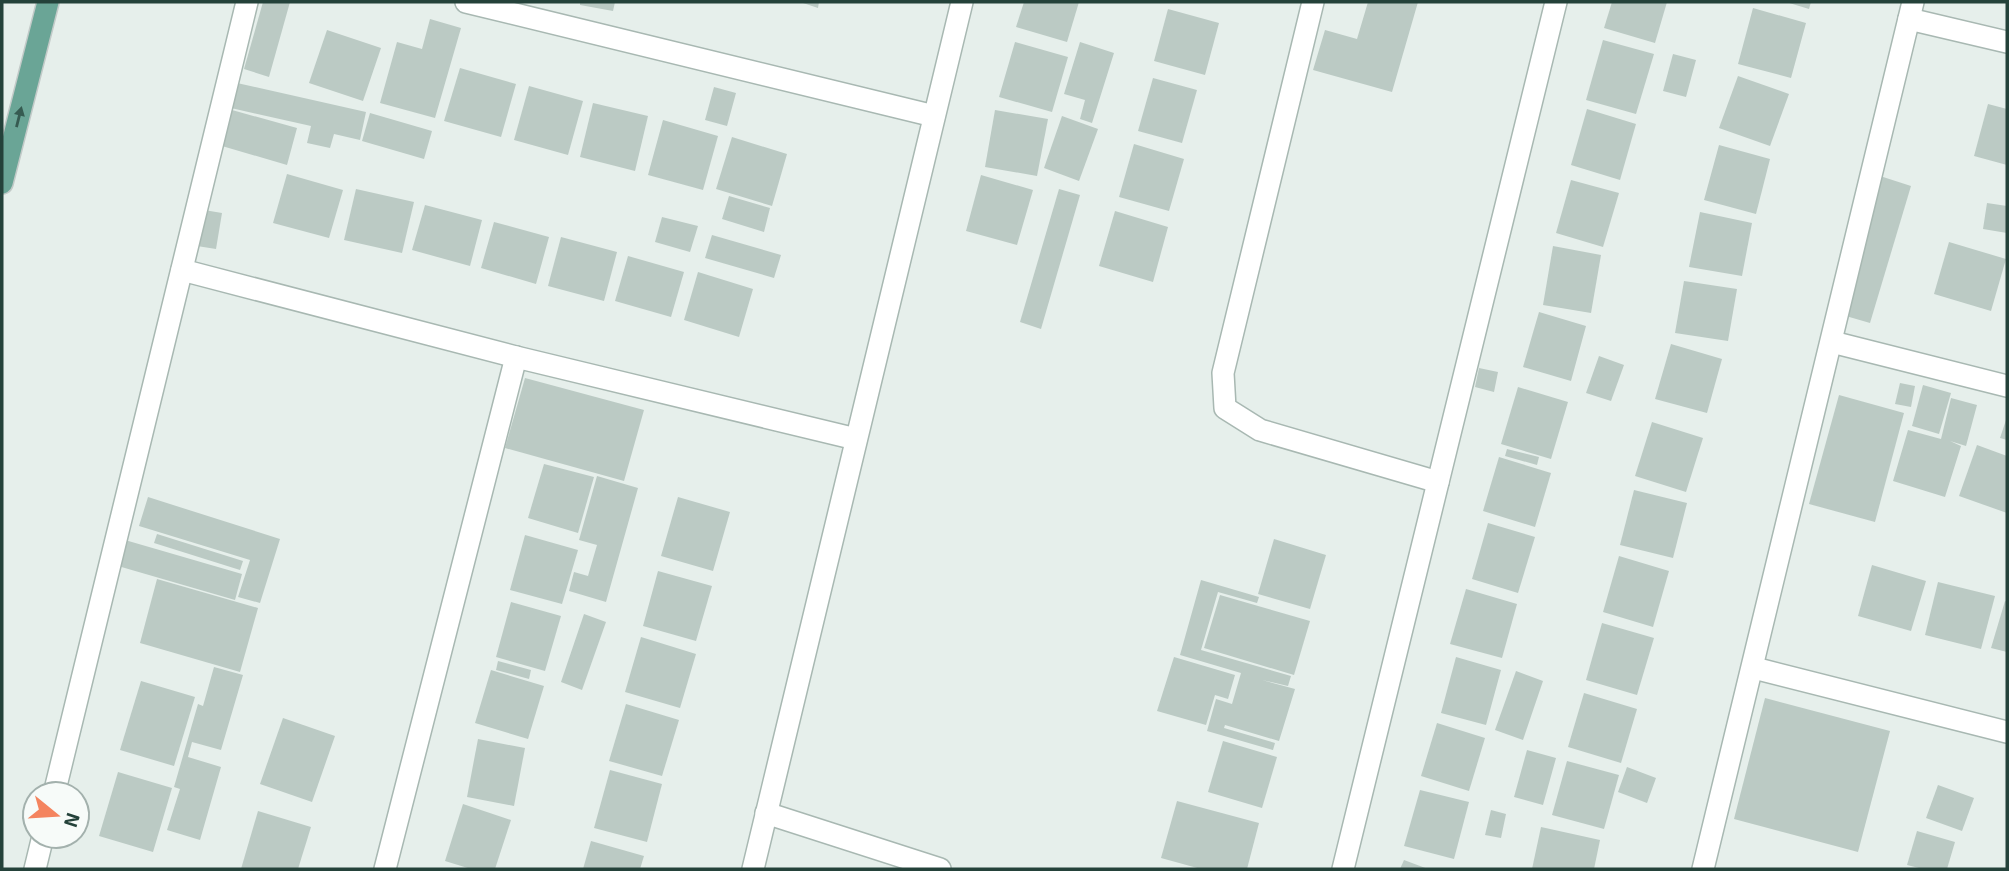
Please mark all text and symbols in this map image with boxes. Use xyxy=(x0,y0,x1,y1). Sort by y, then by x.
one-way arrow xyxy=(14,106,25,128)
north arrow xyxy=(21,780,91,850)
text: N xyxy=(60,810,86,830)

